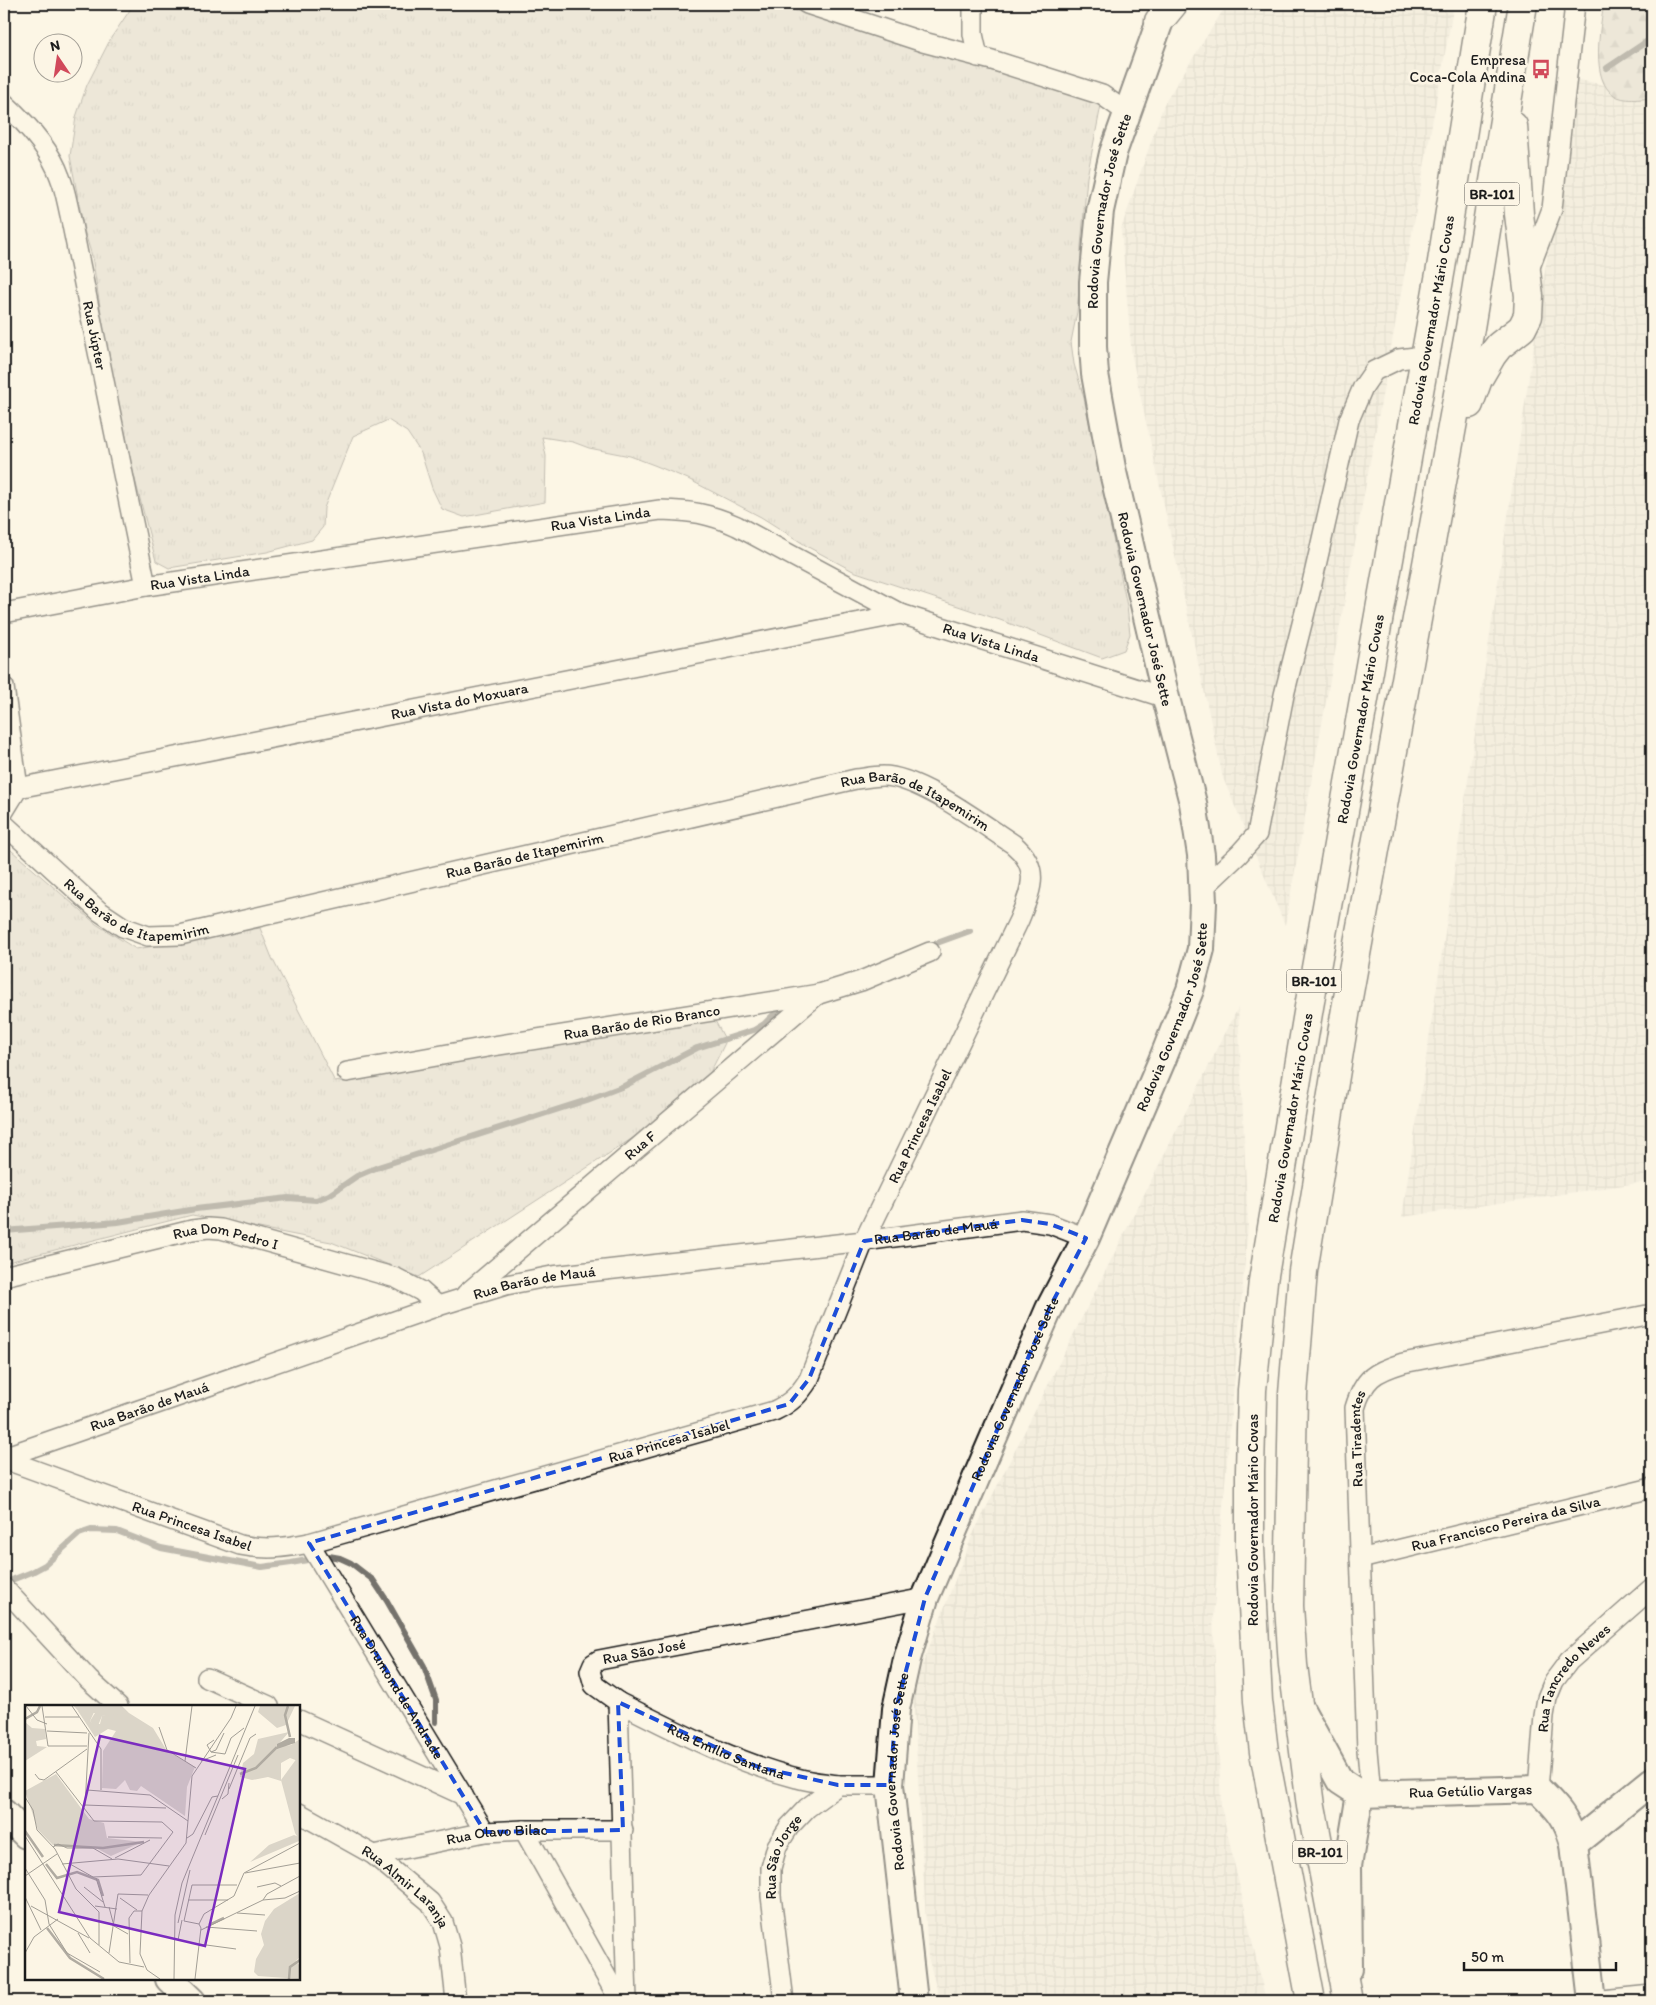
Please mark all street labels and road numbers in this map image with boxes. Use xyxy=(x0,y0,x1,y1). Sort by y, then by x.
street label: Rodovia Governador José Sette xyxy=(1084,111,1135,309)
road number: BR-101 xyxy=(1464,182,1520,205)
street label: Rodovia Governador Mário Covas xyxy=(1404,214,1458,426)
street label: Rua Júpter xyxy=(79,299,111,372)
street label: Rua Vista Linda xyxy=(550,503,652,535)
street label: Rodovia Governador José Sette xyxy=(1114,510,1176,708)
street label: Rua Vista Linda xyxy=(149,562,251,594)
street label: Rodovia Governador Mário Covas xyxy=(1333,612,1388,825)
street label: Rua Vista Linda xyxy=(941,619,1042,666)
street label: Rua Vista do Moxuara xyxy=(389,679,530,723)
street label: Rua Barão de Itapemirim xyxy=(839,767,994,835)
street label: Rua Barão de Itapemirim xyxy=(444,828,606,882)
street label: Rua Barão de Itapemirim xyxy=(60,874,211,945)
street label: Rodovia Governador José Sette xyxy=(1132,922,1211,1114)
road number: BR-101 xyxy=(1286,969,1342,992)
street label: Rua Barão de Rio Branco xyxy=(562,1001,721,1044)
street label: Rodovia Governador Mário Covas xyxy=(1264,1011,1317,1224)
street label: Rua Princesa Isabel xyxy=(884,1065,956,1186)
street label: Rua F xyxy=(621,1127,660,1164)
street label: Rua Barão de Mauá xyxy=(873,1214,999,1249)
street label: Rua Dom Pedro I xyxy=(171,1219,280,1254)
street label: Rua Barão de Mauá xyxy=(471,1262,597,1304)
street label: Rodovia Governador José Sette xyxy=(967,1293,1063,1484)
street label: Rua Barão de Mauá xyxy=(88,1377,211,1435)
street label: Rua Tiradentes xyxy=(1346,1387,1370,1487)
street label: Rodovia Governador Mário Covas xyxy=(1244,1414,1262,1626)
street label: Rua Princesa Isabel xyxy=(606,1415,732,1467)
street label: Rua Francisco Pereira da Silva xyxy=(1410,1492,1602,1555)
street label: Rua Princesa Isabel xyxy=(130,1497,255,1555)
street label: Rua Drumond de Andrade xyxy=(346,1612,448,1763)
street label: Rua Tancredo Neves xyxy=(1534,1620,1614,1733)
street label: Rua São José xyxy=(601,1635,687,1668)
street label: Rodovia Governador José Sette xyxy=(881,1671,913,1871)
street label: Rua Emílio Santana xyxy=(664,1719,787,1783)
street label: Rua Getúlio Vargas xyxy=(1409,1780,1533,1802)
street label: Rua São Jorge xyxy=(761,1810,806,1899)
street label: Rua Olavo Bilac xyxy=(445,1821,547,1849)
road number: BR-101 xyxy=(1292,1840,1348,1864)
street label: Rua Almir Laranja xyxy=(359,1841,453,1930)

